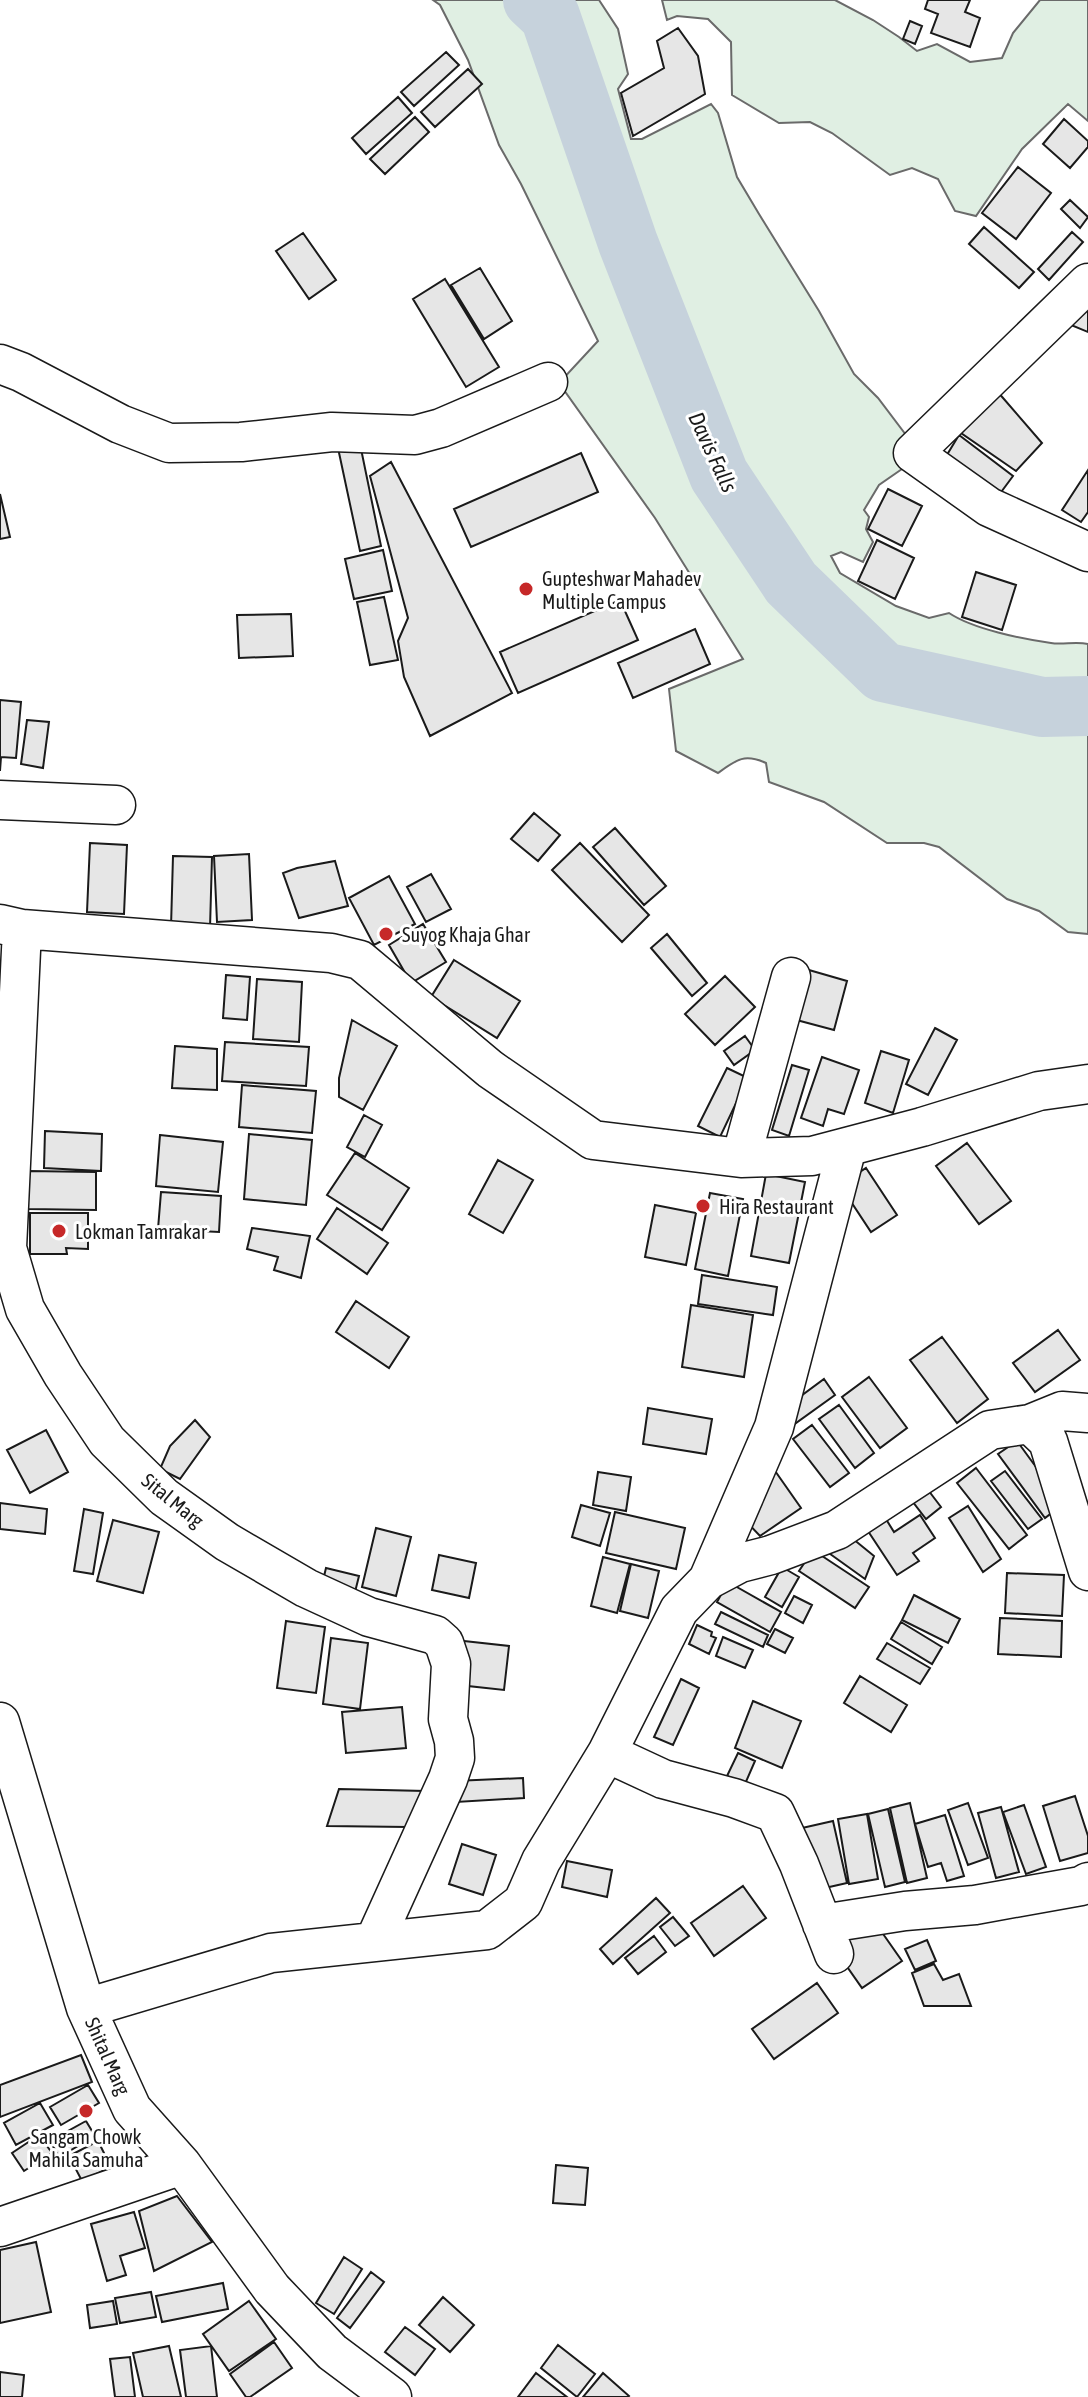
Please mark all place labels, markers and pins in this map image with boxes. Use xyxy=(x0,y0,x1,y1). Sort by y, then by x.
place label: Gupteshwar Mahadev Multiple Campus xyxy=(542,567,701,613)
marker: Gupteshwar Mahadev Multiple Campus xyxy=(517,580,535,598)
place label: Suyog Khaja Ghar xyxy=(402,923,531,946)
marker: Suyog Khaja Ghar xyxy=(377,925,395,943)
place label: Hira Restaurant xyxy=(719,1195,834,1218)
marker: Hira Restaurant xyxy=(694,1197,712,1215)
place label: Lokman Tamrakar xyxy=(75,1220,208,1243)
marker: Lokman Tamrakar xyxy=(50,1222,68,1240)
marker: Sangam Chowk Mahila Samuha xyxy=(77,2102,95,2120)
place label: Sangam Chowk Mahila Samuha xyxy=(28,2125,144,2171)

